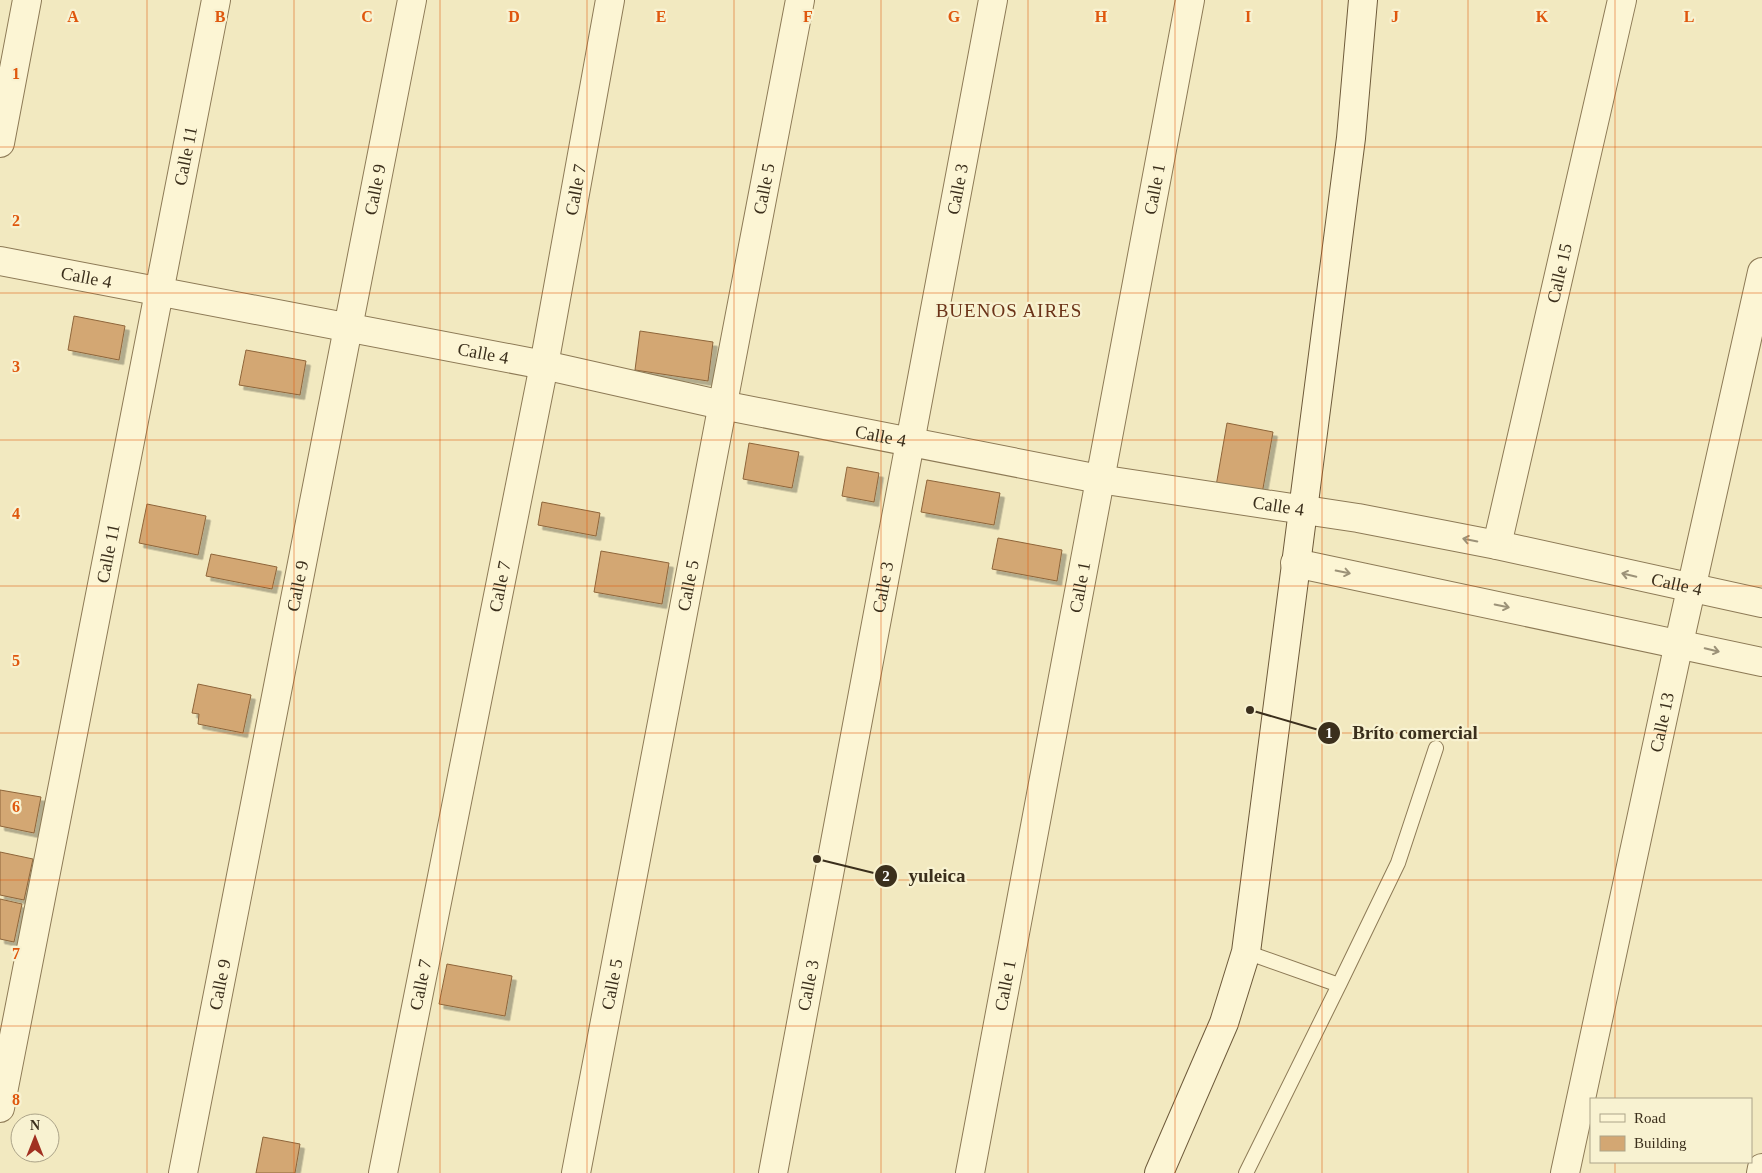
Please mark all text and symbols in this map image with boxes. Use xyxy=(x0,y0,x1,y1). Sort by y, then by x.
text: A xyxy=(67,8,79,25)
text: B xyxy=(215,8,226,25)
text: C xyxy=(361,8,373,25)
text: D xyxy=(508,8,520,25)
text: E xyxy=(656,8,666,25)
text: F xyxy=(803,8,813,25)
text: G xyxy=(948,8,961,25)
text: H xyxy=(1095,8,1108,25)
text: I xyxy=(1245,8,1251,25)
text: J xyxy=(1391,8,1399,25)
text: K xyxy=(1536,8,1549,25)
text: L xyxy=(1684,8,1694,25)
text: 1 xyxy=(12,65,20,82)
street label: Calle 11 xyxy=(170,125,201,187)
street label: Calle 9 xyxy=(360,162,390,217)
street label: Calle 5 xyxy=(749,162,779,216)
street label: Calle 3 xyxy=(943,162,972,216)
street label: Calle 1 xyxy=(1140,162,1169,216)
street label: Calle 7 xyxy=(561,163,590,217)
text: 2 xyxy=(12,212,20,229)
street label: Calle 15 xyxy=(1543,241,1576,305)
street label: Calle 4 xyxy=(59,263,114,292)
district label: BUENOS AIRES xyxy=(936,300,1082,321)
street label: Calle 4 xyxy=(456,339,510,368)
text: 3 xyxy=(12,358,20,375)
street label: Calle 4 xyxy=(853,421,908,451)
street label: Calle 4 xyxy=(1252,492,1305,520)
text: 4 xyxy=(12,505,20,522)
street label: Calle 11 xyxy=(93,522,124,585)
one-way arrow xyxy=(1462,535,1478,545)
street label: Calle 5 xyxy=(674,558,703,613)
street label: Calle 9 xyxy=(283,559,312,613)
street label: Calle 7 xyxy=(485,559,515,614)
street label: Calle 3 xyxy=(868,560,897,614)
street label: Calle 1 xyxy=(1065,560,1094,614)
one-way arrow xyxy=(1334,567,1350,577)
street label: Calle 4 xyxy=(1649,569,1704,600)
one-way arrow xyxy=(1621,570,1637,579)
one-way arrow xyxy=(1493,602,1509,611)
one-way arrow xyxy=(1703,646,1719,655)
text: 5 xyxy=(12,652,20,669)
street label: Calle 13 xyxy=(1646,691,1678,754)
callout: Bríto comercial xyxy=(1317,716,1488,750)
text: Bríto comercial xyxy=(1352,722,1478,743)
text: 1 xyxy=(1325,725,1333,741)
text: 6 xyxy=(12,798,20,815)
callout: yuleica xyxy=(874,859,976,893)
text: yuleica xyxy=(909,865,966,886)
text: 2 xyxy=(882,868,890,884)
text: 7 xyxy=(12,945,20,962)
street label: Calle 9 xyxy=(205,957,235,1012)
street label: Calle 7 xyxy=(406,957,435,1012)
street label: Calle 5 xyxy=(597,957,627,1012)
street label: Calle 3 xyxy=(794,958,823,1012)
street label: Calle 1 xyxy=(991,958,1020,1012)
text: 8 xyxy=(12,1091,20,1108)
legend xyxy=(1590,1098,1752,1163)
text: Road xyxy=(1634,1110,1666,1126)
north arrow xyxy=(10,1113,60,1163)
text: N xyxy=(30,1118,40,1133)
text: Building xyxy=(1634,1135,1687,1151)

